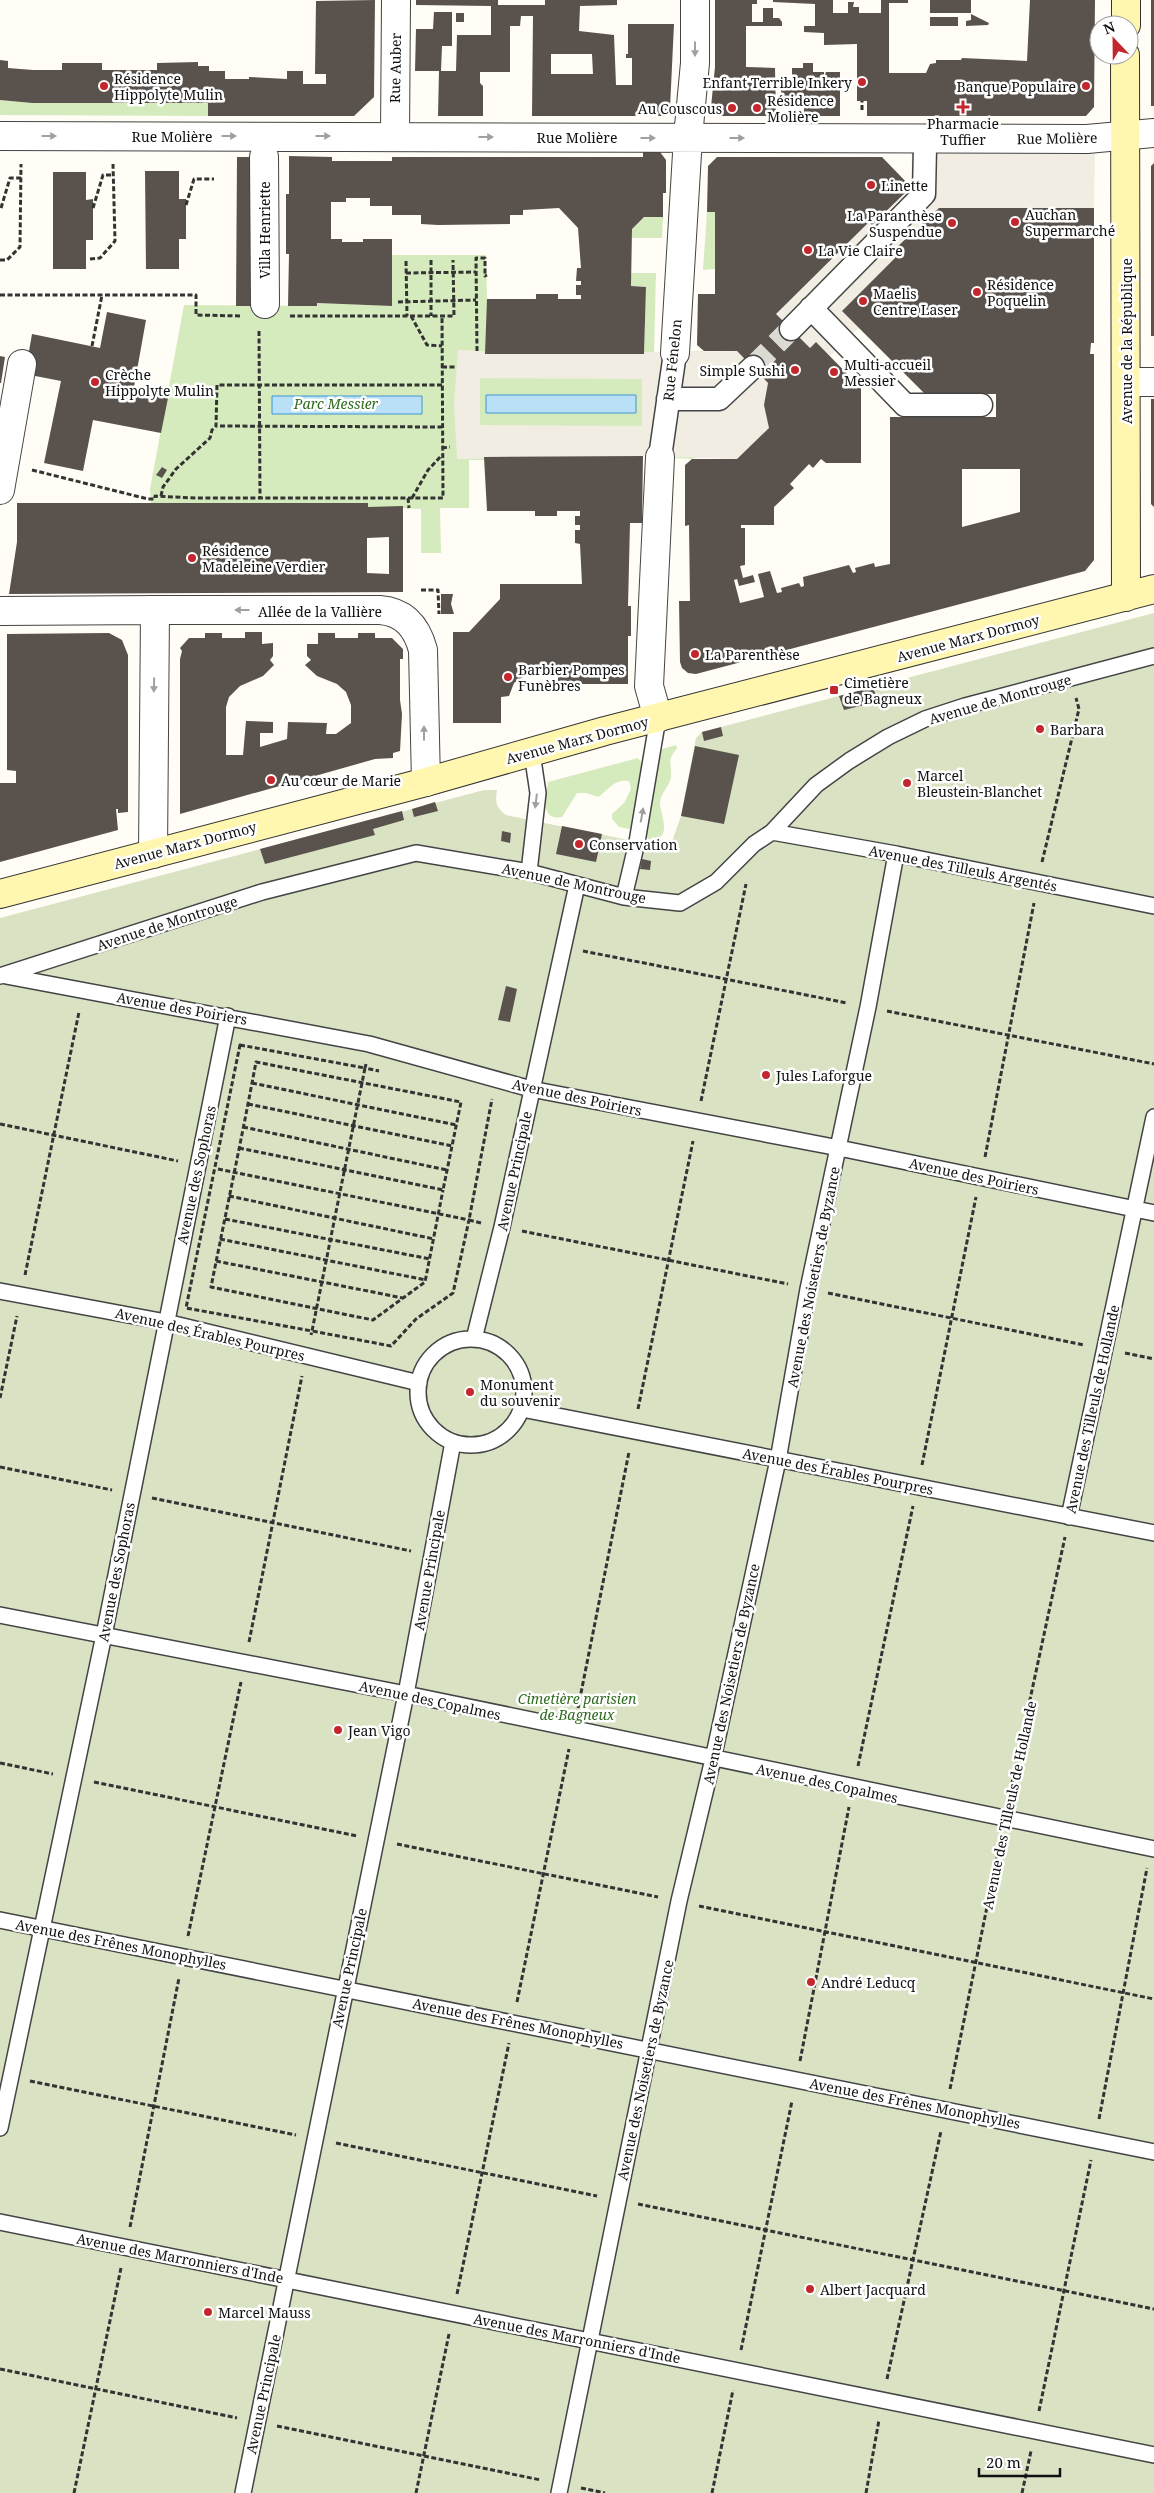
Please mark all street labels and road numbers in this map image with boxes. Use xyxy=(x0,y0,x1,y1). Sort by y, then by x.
street label: Rue Auber xyxy=(385,32,405,103)
street label: Rue Molière xyxy=(132,127,212,146)
street label: Rue Molière xyxy=(537,128,617,147)
street label: Rue Molière xyxy=(1016,128,1098,148)
street label: Villa Henriette xyxy=(255,181,274,279)
street label: Avenue de la République xyxy=(1117,258,1136,424)
street label: Rue Fénelon xyxy=(658,318,686,402)
street label: Allée de la Vallière xyxy=(258,602,382,621)
street label: Avenue Marx Dormoy xyxy=(895,610,1041,666)
street label: Avenue de Montrouge xyxy=(927,670,1073,728)
street label: Avenue Marx Dormoy xyxy=(504,712,650,768)
street label: Avenue Marx Dormoy xyxy=(112,817,258,873)
street label: Avenue des Tilleuls Argentés xyxy=(867,840,1059,896)
street label: Avenue de Montrouge xyxy=(500,858,648,908)
street label: Avenue de Montrouge xyxy=(94,891,240,955)
street label: Avenue des Poiriers xyxy=(115,987,249,1029)
street label: Avenue des Poiriers xyxy=(510,1074,644,1120)
street label: Avenue des Sophoras xyxy=(172,1104,220,1246)
street label: Avenue Principale xyxy=(492,1109,536,1233)
street label: Avenue des Poiriers xyxy=(907,1153,1041,1199)
street label: Avenue des Noisetiers de Byzance xyxy=(782,1165,844,1389)
street label: Avenue des Érables Pourpres xyxy=(113,1303,307,1365)
street label: Avenue des Tilleuls de Hollande xyxy=(1061,1303,1123,1515)
street label: Avenue des Érables Pourpres xyxy=(741,1443,935,1499)
street label: Avenue des Sophoras xyxy=(93,1501,139,1643)
street label: Avenue Principale xyxy=(409,1508,449,1632)
street label: Avenue des Noisetiers de Byzance xyxy=(698,1562,764,1786)
street label: Avenue des Copalmes xyxy=(357,1676,503,1724)
street label: Avenue des Tilleuls de Hollande xyxy=(978,1699,1040,1911)
street label: Avenue des Copalmes xyxy=(754,1759,900,1807)
street label: Avenue Principale xyxy=(327,1906,371,2030)
street label: Avenue des Frênes Monophylles xyxy=(14,1914,228,1974)
street label: Avenue des Noisetiers de Byzance xyxy=(612,1958,678,2182)
street label: Avenue des Frênes Monophylles xyxy=(411,1993,625,2053)
street label: Avenue des Frênes Monophylles xyxy=(808,2073,1022,2133)
street label: Avenue des Marronniers d'Inde xyxy=(75,2229,285,2287)
street label: Avenue des Marronniers d'Inde xyxy=(472,2309,682,2367)
street label: Avenue Principale xyxy=(241,2332,285,2456)

